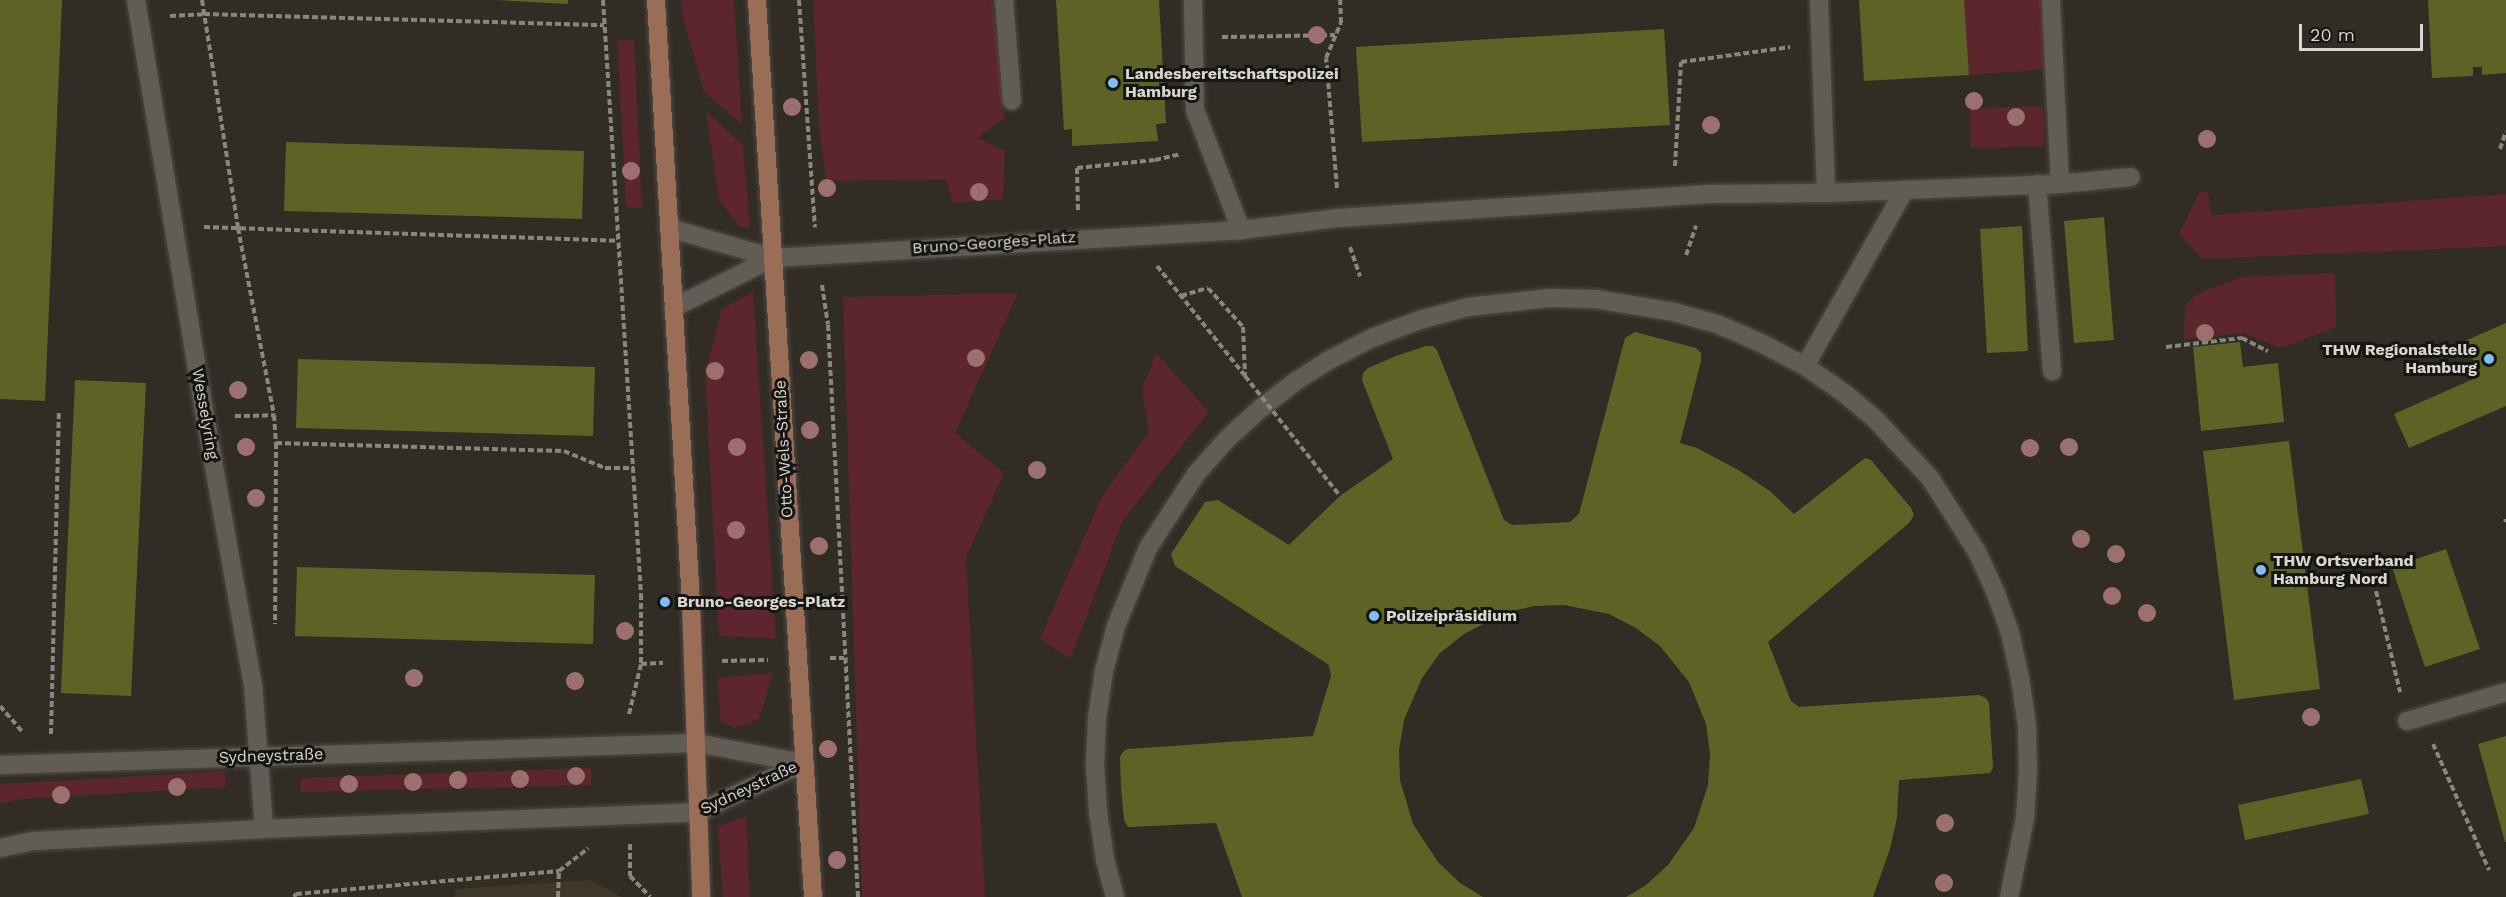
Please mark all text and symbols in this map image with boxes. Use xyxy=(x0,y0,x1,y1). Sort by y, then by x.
scale bar xyxy=(2302,12,2426,50)
text: 20 m xyxy=(2310,24,2355,45)
place label: Landesbereitschaftspolizei Hamburg xyxy=(1125,64,1339,102)
marker: Landesbereitschaftspolizei Hamburg xyxy=(1106,76,1120,90)
street label: Bruno-Georges-Platz xyxy=(912,228,1076,258)
place label: THW Regionalstelle Hamburg xyxy=(2322,340,2477,378)
marker: THW Regionalstelle Hamburg xyxy=(2482,352,2496,366)
street label: Wesselyring xyxy=(188,367,222,461)
street label: Otto-Wels-Straße xyxy=(771,380,797,518)
place label: THW Ortsverband Hamburg Nord xyxy=(2273,551,2414,589)
marker: THW Ortsverband Hamburg Nord xyxy=(2254,563,2268,577)
place label: Bruno-Georges-Platz xyxy=(677,592,845,612)
marker: Bruno-Georges-Platz xyxy=(658,595,672,609)
place label: Polizeipräsidium xyxy=(1386,606,1517,626)
marker: Polizeipräsidium xyxy=(1367,609,1381,623)
street label: Sydneystraße xyxy=(218,745,324,767)
street label: Sydneystraße xyxy=(698,757,800,819)

